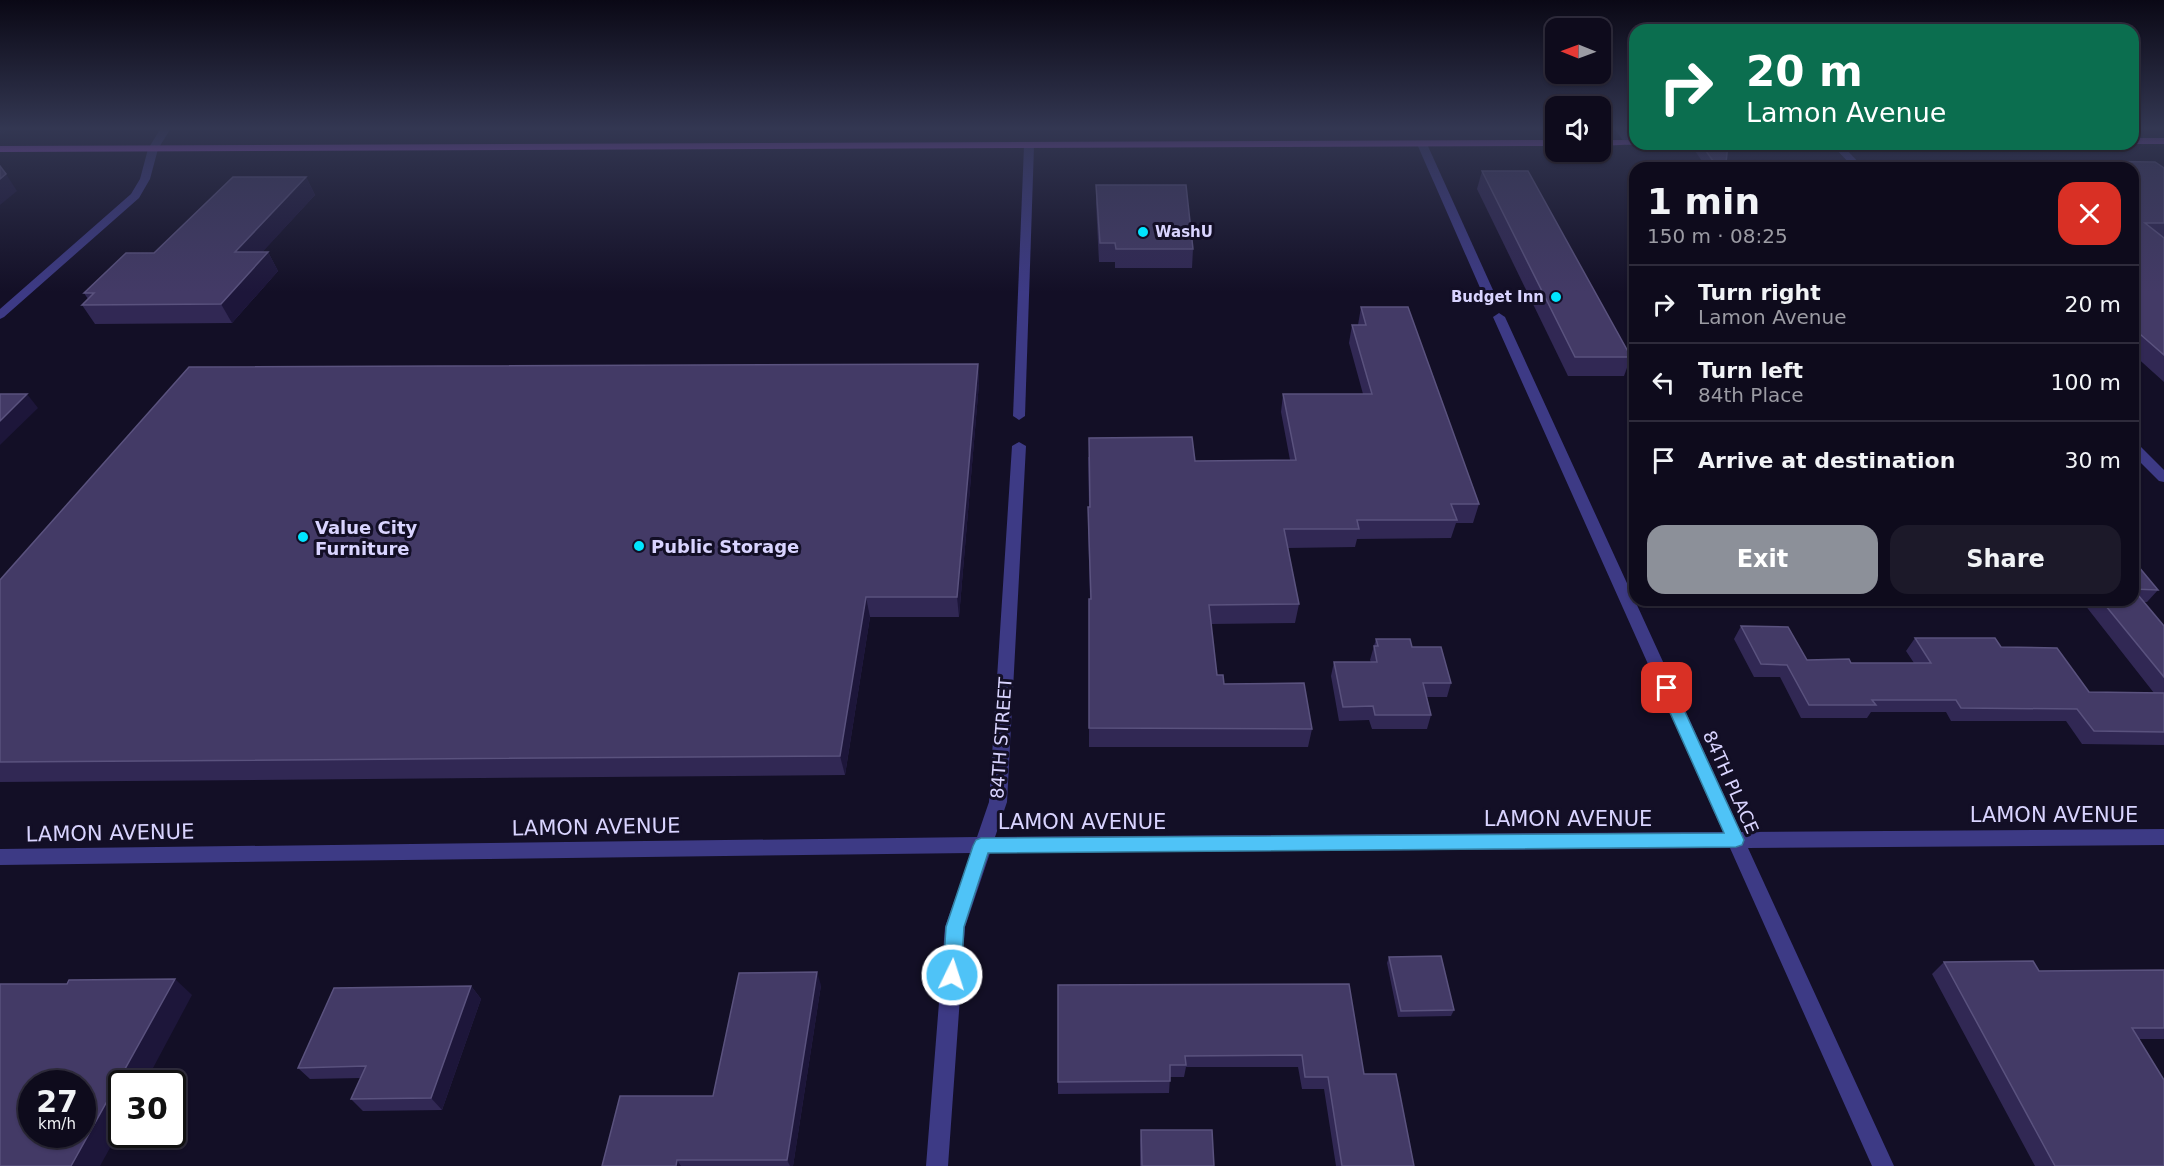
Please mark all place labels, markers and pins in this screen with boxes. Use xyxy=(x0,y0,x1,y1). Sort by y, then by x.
place label: WashU xyxy=(1155,223,1213,241)
marker: WashU xyxy=(1136,225,1150,239)
place label: Budget Inn xyxy=(1451,288,1544,306)
marker: Budget Inn xyxy=(1549,290,1563,304)
place label: Value City Furniture xyxy=(315,517,418,559)
marker: Value City Furniture xyxy=(296,530,310,544)
place label: Public Storage xyxy=(651,536,799,557)
marker: Public Storage xyxy=(632,539,646,553)
pin xyxy=(1641,662,1692,713)

